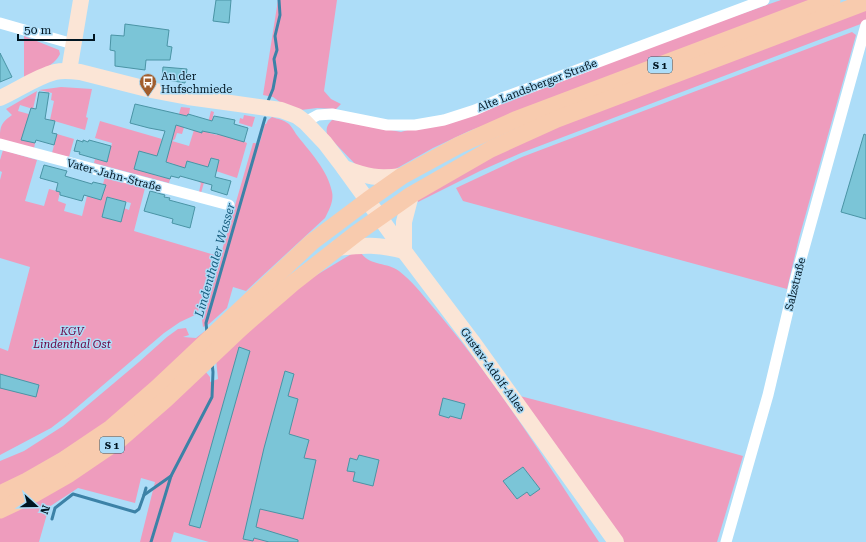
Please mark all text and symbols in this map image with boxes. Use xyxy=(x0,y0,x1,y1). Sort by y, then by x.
scale bar xyxy=(18,16,94,42)
text: 50 m xyxy=(24,23,51,37)
street label: Alte Landsberger Straße xyxy=(475,57,599,114)
road number: S 1 xyxy=(648,57,672,73)
place label: An der Hufschmiede xyxy=(161,70,232,96)
bus stop icon: An der Hufschmiede xyxy=(138,72,158,97)
street label: Vater-Jahn-Straße xyxy=(65,157,163,194)
water label: Lindenthaler Wasser xyxy=(192,201,238,319)
street label: Salzstraße xyxy=(783,256,808,312)
park label: KGV Lindenthal Ost xyxy=(32,325,112,351)
street label: Gustav-Adolf-Allee xyxy=(457,325,528,415)
road number: S 1 xyxy=(100,437,124,453)
north arrow xyxy=(16,486,56,526)
text: N xyxy=(37,503,52,516)

